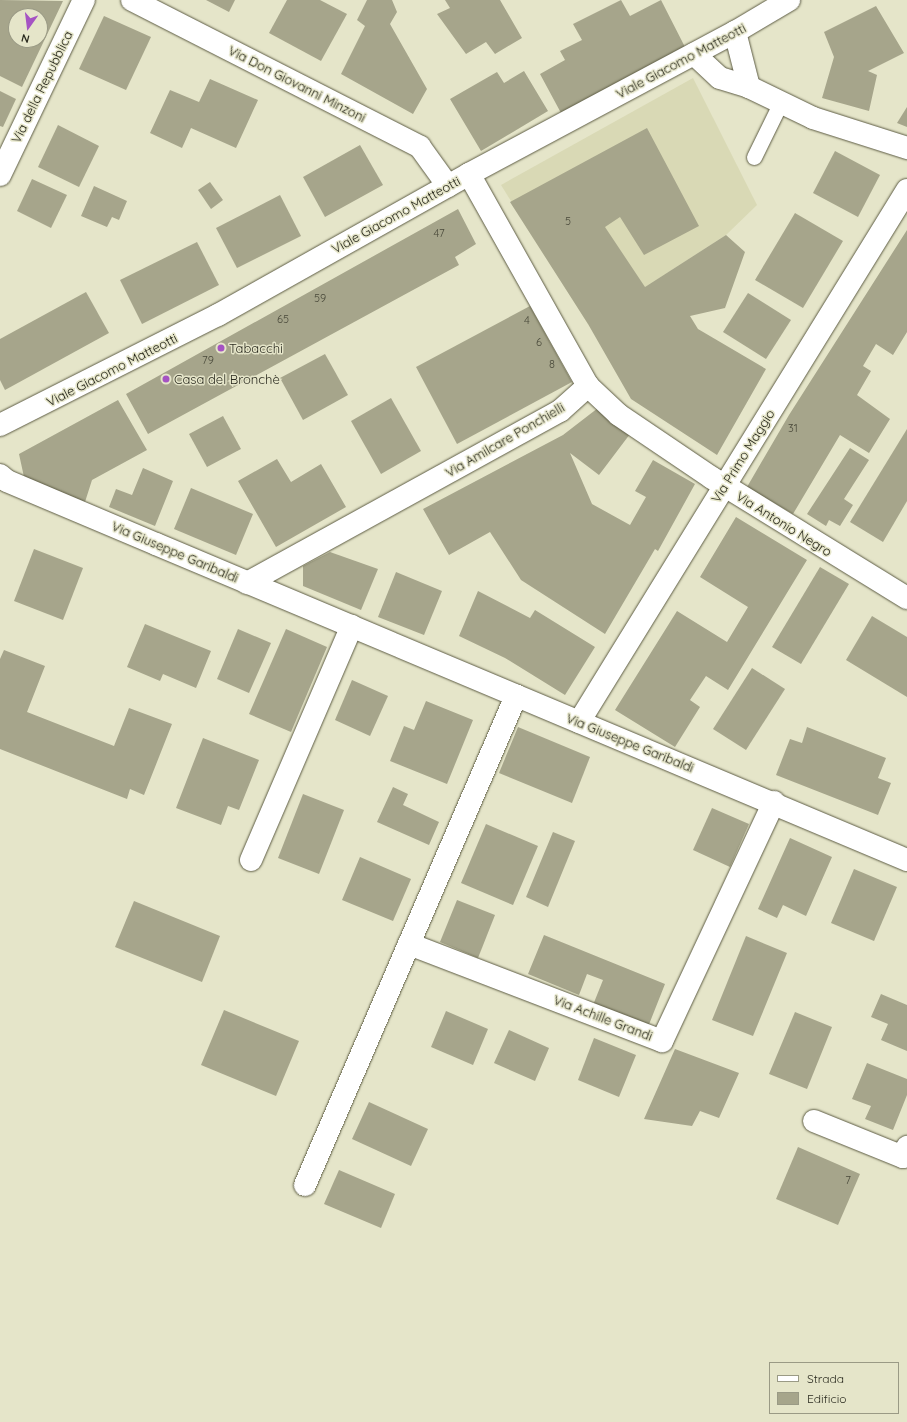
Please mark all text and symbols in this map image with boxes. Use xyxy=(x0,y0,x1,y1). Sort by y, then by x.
north arrow xyxy=(8,8,48,48)
street label: Viale Giacomo Matteotti xyxy=(613,20,749,102)
street label: Via della Repubblica xyxy=(8,28,76,146)
text: N xyxy=(20,31,31,46)
street label: Via Don Giovanni Minzoni xyxy=(226,43,368,125)
street label: Viale Giacomo Matteotti xyxy=(329,173,463,257)
house number: 5 xyxy=(565,214,571,228)
house number: 47 xyxy=(433,226,445,240)
house number: 59 xyxy=(314,291,326,305)
house number: 65 xyxy=(277,312,289,326)
house number: 4 xyxy=(524,313,530,327)
street label: Viale Giacomo Matteotti xyxy=(44,330,180,410)
house number: 6 xyxy=(536,335,542,349)
place label: Tabacchi xyxy=(229,340,283,356)
marker: Tabacchi xyxy=(216,343,226,353)
house number: 79 xyxy=(202,353,214,367)
house number: 8 xyxy=(549,357,555,371)
place label: Casa del Bronchè xyxy=(174,371,280,387)
marker: Casa del Bronchè xyxy=(161,374,171,384)
street label: Via Amilcare Ponchielli xyxy=(443,400,567,480)
street label: Via Primo Maggio xyxy=(708,406,778,506)
house number: 31 xyxy=(788,421,798,435)
street label: Via Antonio Negro xyxy=(733,488,835,560)
street label: Via Giuseppe Garibaldi xyxy=(109,518,241,586)
street label: Via Giuseppe Garibaldi xyxy=(564,710,696,776)
street label: Via Achille Grandi xyxy=(551,992,655,1044)
house number: 7 xyxy=(845,1173,851,1187)
legend xyxy=(769,1362,899,1414)
text: Strada xyxy=(807,1371,844,1386)
text: Edificio xyxy=(807,1391,847,1406)

